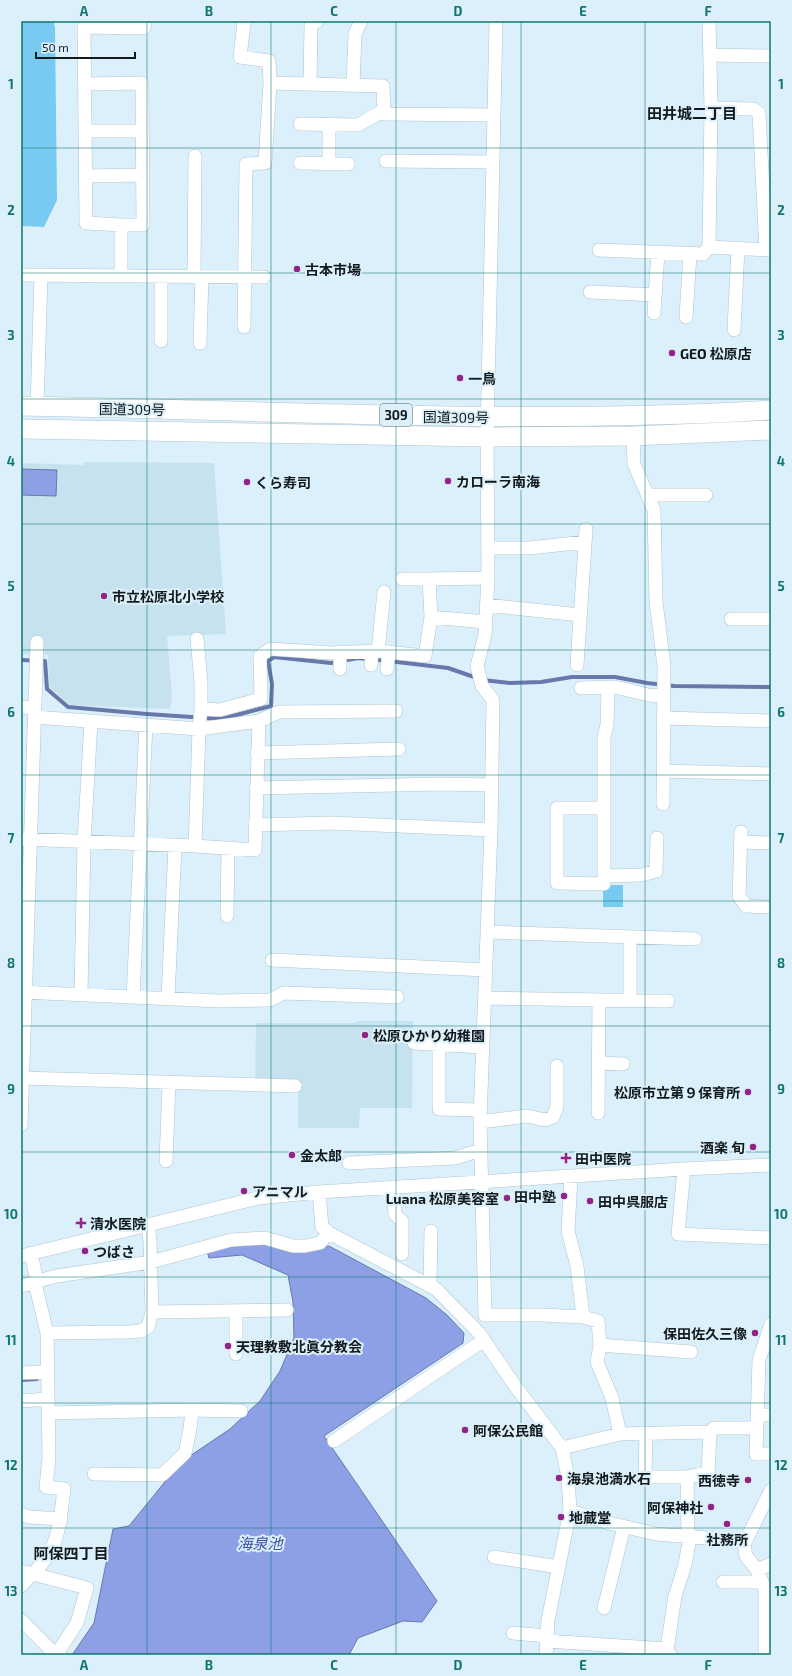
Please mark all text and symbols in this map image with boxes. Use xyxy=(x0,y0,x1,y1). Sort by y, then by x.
text: A xyxy=(80,3,89,19)
text: B xyxy=(205,3,213,19)
text: C xyxy=(330,3,338,19)
text: D xyxy=(454,3,463,19)
text: E xyxy=(579,3,587,19)
text: F xyxy=(704,3,712,19)
scale bar xyxy=(36,34,135,60)
text: 50 m xyxy=(42,40,69,54)
text: 1 xyxy=(8,76,14,92)
text: 1 xyxy=(778,76,784,92)
district label: 田井城二丁目 xyxy=(647,104,737,122)
text: 2 xyxy=(7,202,15,218)
text: 2 xyxy=(777,202,785,218)
place label: 古本市場 xyxy=(305,261,361,278)
marker: 古本市場 xyxy=(292,264,302,274)
text: 3 xyxy=(7,327,15,343)
text: 3 xyxy=(777,327,785,343)
place label: GEO 松原店 xyxy=(680,345,752,362)
marker: GEO 松原店 xyxy=(667,348,677,358)
place label: 一鳥 xyxy=(468,370,496,387)
marker: 一鳥 xyxy=(455,373,465,383)
street label: 国道309号 xyxy=(99,400,165,418)
road number: 309 xyxy=(380,404,412,426)
street label: 国道309号 xyxy=(423,408,489,426)
text: 4 xyxy=(7,453,15,469)
text: 4 xyxy=(777,453,785,469)
place label: カローラ南海 xyxy=(456,473,540,490)
place label: くら寿司 xyxy=(255,474,311,491)
marker: カローラ南海 xyxy=(443,476,453,486)
marker: くら寿司 xyxy=(242,477,252,487)
text: 5 xyxy=(7,578,15,594)
text: 5 xyxy=(777,578,785,594)
place label: 市立松原北小学校 xyxy=(112,588,224,605)
marker: 市立松原北小学校 xyxy=(99,591,109,601)
text: 6 xyxy=(7,704,15,720)
text: 6 xyxy=(777,704,785,720)
text: 7 xyxy=(8,830,15,846)
text: 7 xyxy=(778,830,785,846)
text: 8 xyxy=(7,955,15,971)
text: 8 xyxy=(777,955,785,971)
place label: 松原ひかり幼稚園 xyxy=(373,1027,485,1044)
marker: 松原ひかり幼稚園 xyxy=(360,1030,370,1040)
text: 9 xyxy=(7,1081,15,1097)
text: 9 xyxy=(777,1081,785,1097)
place label: 松原市立第９保育所 xyxy=(614,1084,740,1101)
marker: 松原市立第９保育所 xyxy=(743,1087,753,1097)
place label: 酒楽 旬 xyxy=(700,1139,745,1156)
marker: 酒楽 旬 xyxy=(748,1142,758,1152)
place label: 金太郎 xyxy=(300,1147,342,1164)
marker: 金太郎 xyxy=(287,1150,297,1160)
place label: 田中医院 xyxy=(575,1150,631,1167)
marker: 田中医院 xyxy=(560,1152,572,1164)
place label: アニマル xyxy=(252,1183,308,1200)
marker: アニマル xyxy=(239,1186,249,1196)
place label: 田中塾 xyxy=(514,1188,556,1205)
place label: Luana 松原美容室 xyxy=(386,1190,499,1207)
marker: 田中塾 xyxy=(559,1191,569,1201)
marker: Luana 松原美容室 xyxy=(502,1193,512,1203)
place label: 田中呉服店 xyxy=(598,1193,668,1210)
marker: 田中呉服店 xyxy=(585,1196,595,1206)
text: 10 xyxy=(4,1206,18,1222)
text: 10 xyxy=(774,1206,788,1222)
place label: 清水医院 xyxy=(90,1215,146,1232)
marker: 清水医院 xyxy=(75,1217,87,1229)
place label: つばさ xyxy=(93,1243,135,1260)
marker: つばさ xyxy=(80,1246,90,1256)
place label: 保田佐久三像 xyxy=(663,1325,747,1342)
marker: 保田佐久三像 xyxy=(750,1328,760,1338)
text: 11 xyxy=(5,1332,17,1348)
text: 11 xyxy=(775,1332,787,1348)
place label: 天理教敷北眞分教会 xyxy=(236,1338,362,1355)
marker: 天理教敷北眞分教会 xyxy=(223,1341,233,1351)
place label: 阿保公民館 xyxy=(473,1422,543,1439)
marker: 阿保公民館 xyxy=(460,1425,470,1435)
text: 12 xyxy=(4,1457,18,1473)
text: 12 xyxy=(774,1457,788,1473)
place label: 海泉池満水石 xyxy=(567,1470,651,1487)
place label: 西徳寺 xyxy=(698,1472,740,1489)
marker: 海泉池満水石 xyxy=(554,1473,564,1483)
marker: 西徳寺 xyxy=(743,1475,753,1485)
place label: 阿保神社 xyxy=(647,1499,703,1516)
marker: 阿保神社 xyxy=(706,1502,716,1512)
place label: 地蔵堂 xyxy=(569,1509,611,1526)
marker: 地蔵堂 xyxy=(556,1512,566,1522)
marker: 社務所 xyxy=(722,1519,732,1529)
place label: 社務所 xyxy=(706,1531,748,1548)
water label: 海泉池 xyxy=(237,1534,284,1552)
district label: 阿保四丁目 xyxy=(33,1544,109,1562)
text: 13 xyxy=(5,1583,18,1599)
text: 13 xyxy=(775,1583,788,1599)
text: A xyxy=(80,1657,89,1673)
text: B xyxy=(205,1657,213,1673)
text: C xyxy=(330,1657,338,1673)
text: D xyxy=(454,1657,463,1673)
text: E xyxy=(579,1657,587,1673)
text: F xyxy=(704,1657,712,1673)

